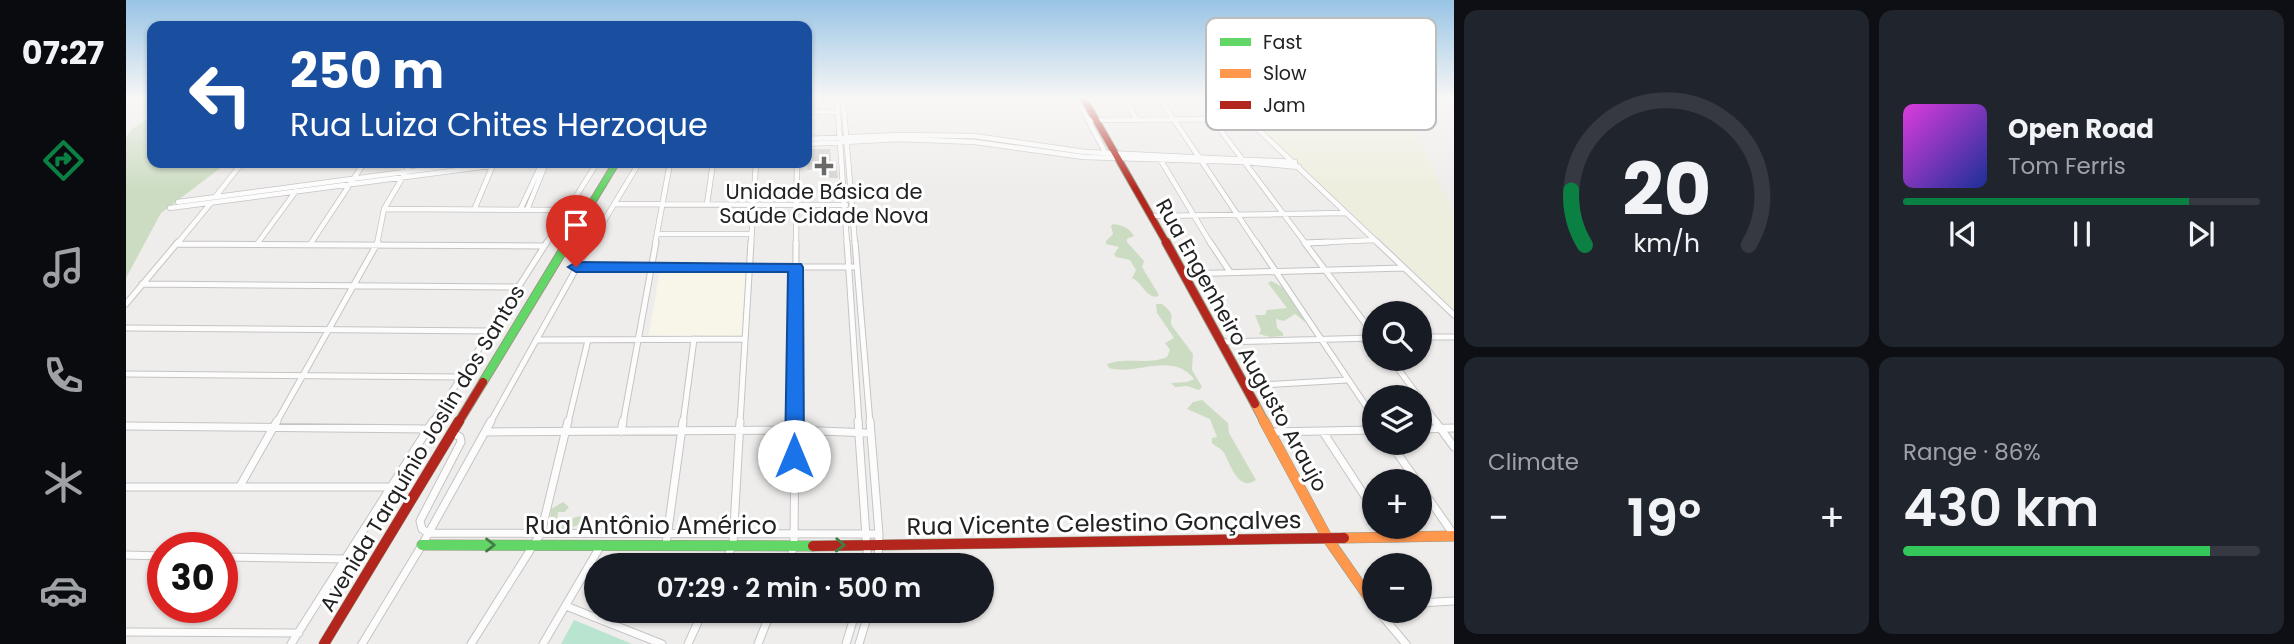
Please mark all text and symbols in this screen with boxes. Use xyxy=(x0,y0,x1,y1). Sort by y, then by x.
legend xyxy=(1206,18,1436,130)
text: Fast xyxy=(1263,29,1302,56)
text: 07:27 xyxy=(22,30,104,75)
text: 250 m xyxy=(290,37,444,105)
icon: left xyxy=(175,49,266,140)
text: Slow xyxy=(1263,60,1307,87)
text: Jam xyxy=(1263,92,1305,119)
text: Rua Luiza Chites Herzoque xyxy=(290,102,708,147)
text: Open Road xyxy=(2008,111,2154,147)
icon: directions xyxy=(39,136,88,185)
text: 20 xyxy=(1622,139,1711,240)
text: Tom Ferris xyxy=(2008,150,2126,182)
marker: Unidade Básica de Saúde Cidade Nova xyxy=(814,156,834,176)
place label: Unidade Básica de Saúde Cidade Nova xyxy=(719,177,929,230)
street label: Rua Engenheiro Augusto Araujo xyxy=(1149,193,1335,497)
pin xyxy=(546,195,606,267)
icon: arrive xyxy=(557,206,595,244)
icon: previous xyxy=(1944,215,1982,253)
icon: pause xyxy=(2063,215,2101,253)
icon: next xyxy=(2182,215,2220,253)
text: km/h xyxy=(1633,226,1700,261)
icon: music xyxy=(39,243,88,292)
street label: Avenida Tarquínio Joslin dos Santos xyxy=(313,279,531,617)
map controls xyxy=(1362,301,1432,623)
button: search xyxy=(1362,301,1432,371)
icon: phone xyxy=(39,351,88,400)
button: layers xyxy=(1362,385,1432,455)
position arrow xyxy=(757,419,831,493)
text: Range · 86% xyxy=(1903,436,2041,468)
text: Climate xyxy=(1488,446,1579,478)
icon: climate xyxy=(39,458,88,507)
button: + xyxy=(1362,469,1432,539)
text: 430 km xyxy=(1903,471,2099,544)
text: 19° xyxy=(1627,481,1701,554)
text: − xyxy=(1488,491,1509,544)
text: + xyxy=(1819,491,1845,544)
street label: Rua Vicente Celestino Gonçalves xyxy=(906,503,1302,543)
street label: Rua Antônio Américo xyxy=(525,509,777,542)
speed limit sign: 30 xyxy=(147,532,238,623)
one-way arrow xyxy=(485,537,496,553)
one-way arrow xyxy=(835,537,846,553)
button: − xyxy=(1362,553,1432,623)
icon: car xyxy=(39,566,88,615)
text: 07:29 · 2 min · 500 m xyxy=(657,570,921,606)

